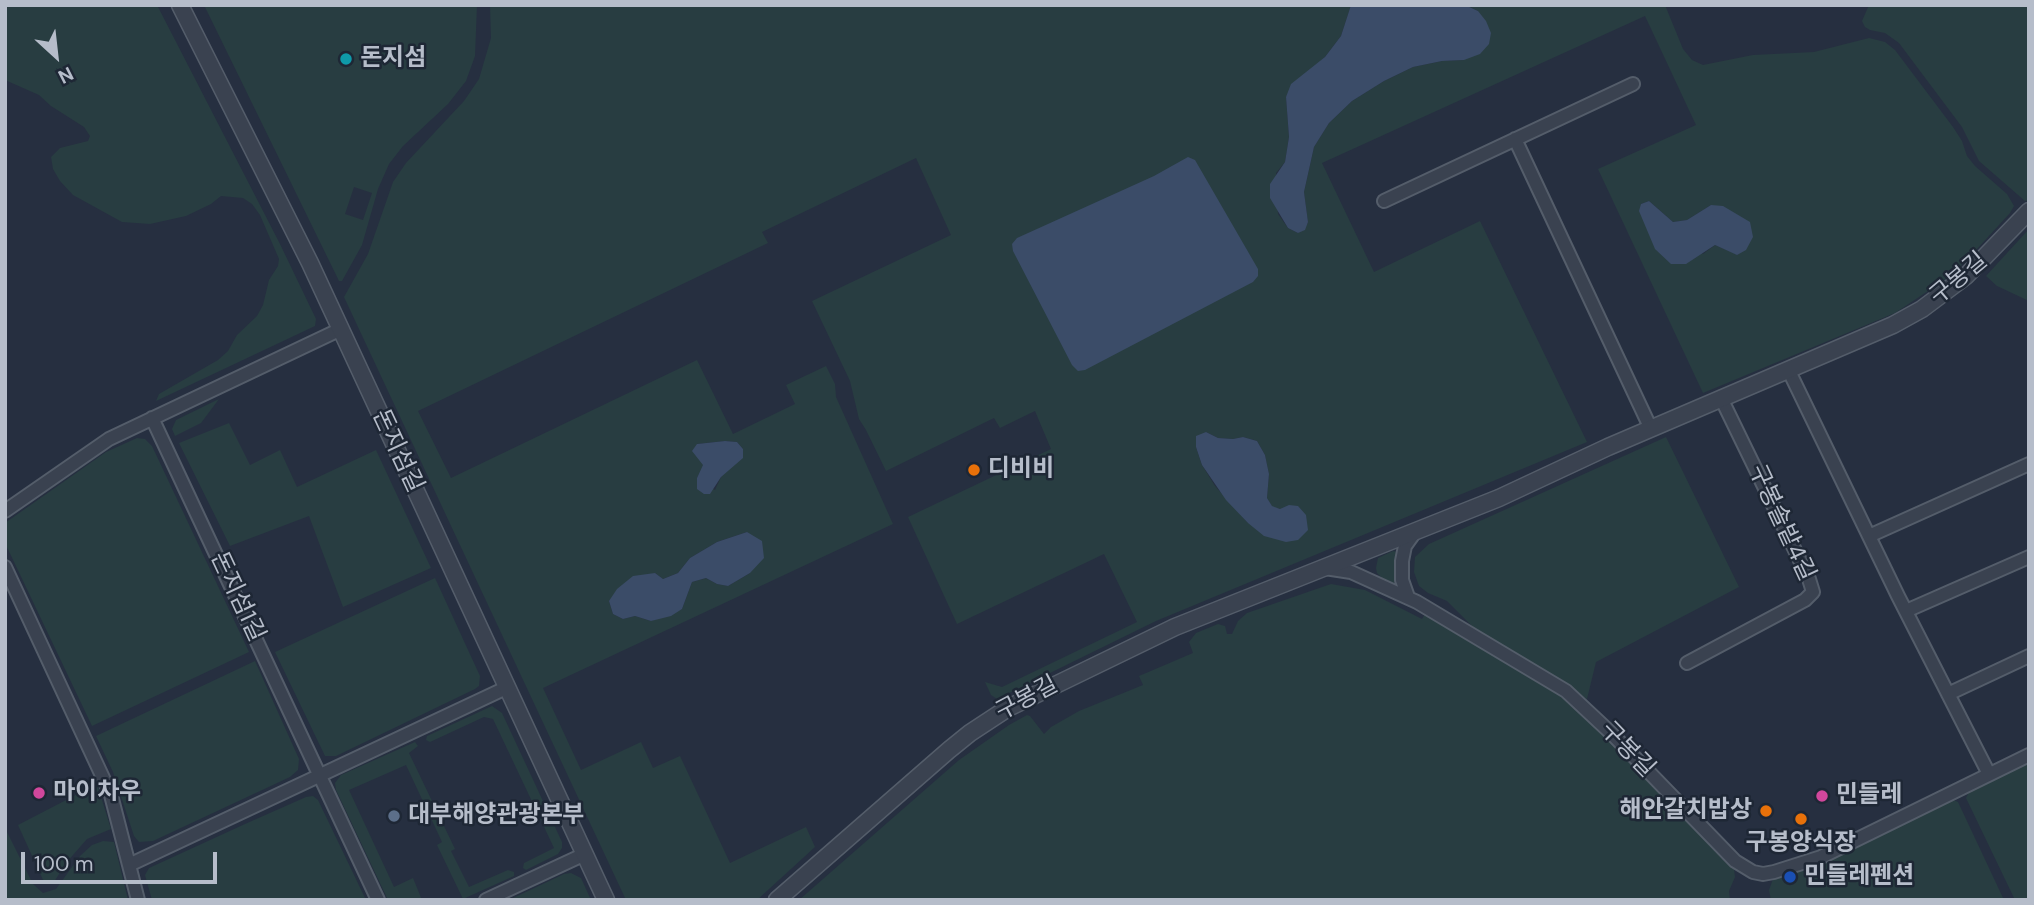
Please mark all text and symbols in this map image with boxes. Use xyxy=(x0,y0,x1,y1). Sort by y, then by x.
north arrow xyxy=(21,21,91,91)
place label: 돈지섬 xyxy=(360,45,426,73)
marker: 돈지섬 xyxy=(338,51,354,67)
text: N xyxy=(54,61,78,89)
street label: 구봉길 xyxy=(1924,247,1994,311)
street label: 돈지섬길 xyxy=(365,405,429,497)
place label: 디비비 xyxy=(988,456,1054,484)
street label: 구봉솔밭4길 xyxy=(1742,460,1820,586)
marker: 디비비 xyxy=(966,462,982,478)
street label: 돈지섬1길 xyxy=(204,547,270,647)
street label: 구봉길 xyxy=(991,671,1063,727)
street label: 구봉길 xyxy=(1594,716,1660,784)
place label: 마이차우 xyxy=(53,779,141,807)
place label: 민들레 xyxy=(1836,782,1902,810)
marker: 마이차우 xyxy=(31,785,47,801)
marker: 민들레 xyxy=(1814,788,1830,804)
place label: 해안갈치밥상 xyxy=(1620,797,1752,825)
place label: 대부해양관광본부 xyxy=(408,802,585,830)
marker: 해안갈치밥상 xyxy=(1758,803,1774,819)
marker: 대부해양관광본부 xyxy=(386,808,402,824)
marker: 구봉양식장 xyxy=(1793,811,1809,827)
place label: 구봉양식장 xyxy=(1746,830,1856,858)
scale bar xyxy=(24,838,220,882)
text: 100 m xyxy=(34,850,94,878)
place label: 민들레펜션 xyxy=(1804,863,1914,891)
marker: 민들레펜션 xyxy=(1782,869,1798,885)

